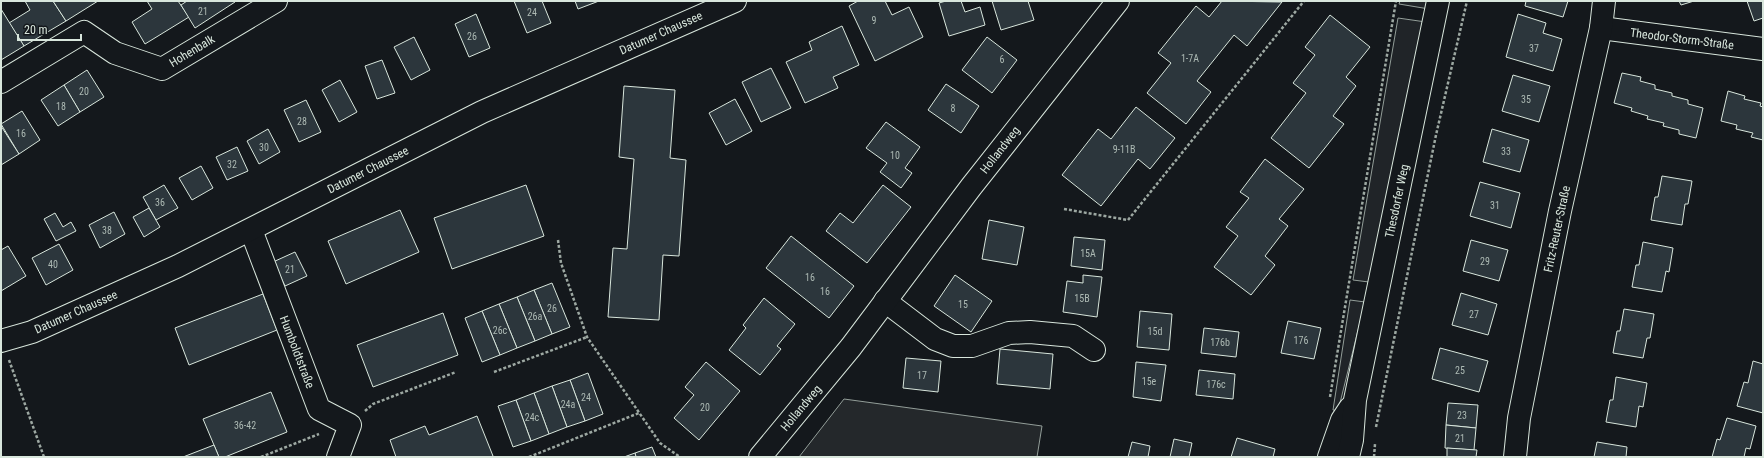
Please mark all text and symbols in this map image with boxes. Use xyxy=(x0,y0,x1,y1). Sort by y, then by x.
house number: 21 xyxy=(198,6,208,17)
house number: 24 xyxy=(527,7,537,18)
street label: Datumer Chaussee xyxy=(617,8,705,58)
house number: 9 xyxy=(872,15,877,26)
scale bar xyxy=(18,16,81,42)
text: 20 m xyxy=(24,23,48,37)
street label: Theodor-Storm-Straße xyxy=(1629,26,1735,52)
house number: 26 xyxy=(467,31,477,42)
street label: Hohenbalk xyxy=(167,32,218,70)
house number: 37 xyxy=(1529,43,1539,54)
house number: 1-7A xyxy=(1181,53,1199,64)
house number: 6 xyxy=(1000,54,1005,65)
house number: 20 xyxy=(79,86,89,97)
house number: 35 xyxy=(1521,94,1531,105)
house number: 18 xyxy=(56,101,66,112)
house number: 8 xyxy=(951,103,956,114)
house number: 28 xyxy=(297,116,307,127)
street label: Hollandweg xyxy=(977,124,1023,176)
house number: 16 xyxy=(16,128,26,139)
house number: 30 xyxy=(259,142,269,153)
street label: Datumer Chaussee xyxy=(325,143,411,197)
house number: 9-11B xyxy=(1113,144,1135,155)
house number: 33 xyxy=(1501,146,1511,157)
house number: 10 xyxy=(890,150,900,161)
house number: 32 xyxy=(227,159,237,170)
street label: Thesdorfer Weg xyxy=(1382,163,1412,239)
street label: Fritz-Reuter-Straße xyxy=(1541,184,1573,274)
house number: 36 xyxy=(155,197,165,208)
house number: 31 xyxy=(1490,200,1500,211)
house number: 38 xyxy=(102,225,112,236)
house number: 15A xyxy=(1080,248,1096,259)
house number: 29 xyxy=(1480,256,1490,267)
house number: 40 xyxy=(48,259,58,270)
house number: 21 xyxy=(285,264,295,275)
house number: 16 xyxy=(805,272,815,283)
house number: 16 xyxy=(820,286,830,297)
street label: Datumer Chaussee xyxy=(32,287,120,337)
house number: 15B xyxy=(1074,293,1090,304)
house number: 15 xyxy=(958,299,968,310)
house number: 26 xyxy=(547,303,557,314)
house number: 27 xyxy=(1469,309,1479,320)
house number: 26a xyxy=(528,311,543,322)
street label: Humboldtstraße xyxy=(277,314,317,391)
house number: 26c xyxy=(493,325,508,336)
house number: 15d xyxy=(1148,326,1162,337)
house number: 176 xyxy=(1294,335,1308,346)
house number: 176b xyxy=(1210,337,1230,348)
house number: 25 xyxy=(1455,365,1465,376)
house number: 17 xyxy=(917,370,927,381)
house number: 15e xyxy=(1142,376,1157,387)
house number: 176c xyxy=(1206,379,1226,390)
street label: Hollandweg xyxy=(778,382,824,434)
house number: 24 xyxy=(581,392,591,403)
house number: 24a xyxy=(561,399,576,410)
house number: 20 xyxy=(700,402,710,413)
house number: 23 xyxy=(1457,410,1467,421)
house number: 24c xyxy=(525,412,540,423)
house number: 36-42 xyxy=(234,420,256,431)
house number: 21 xyxy=(1455,433,1465,444)

